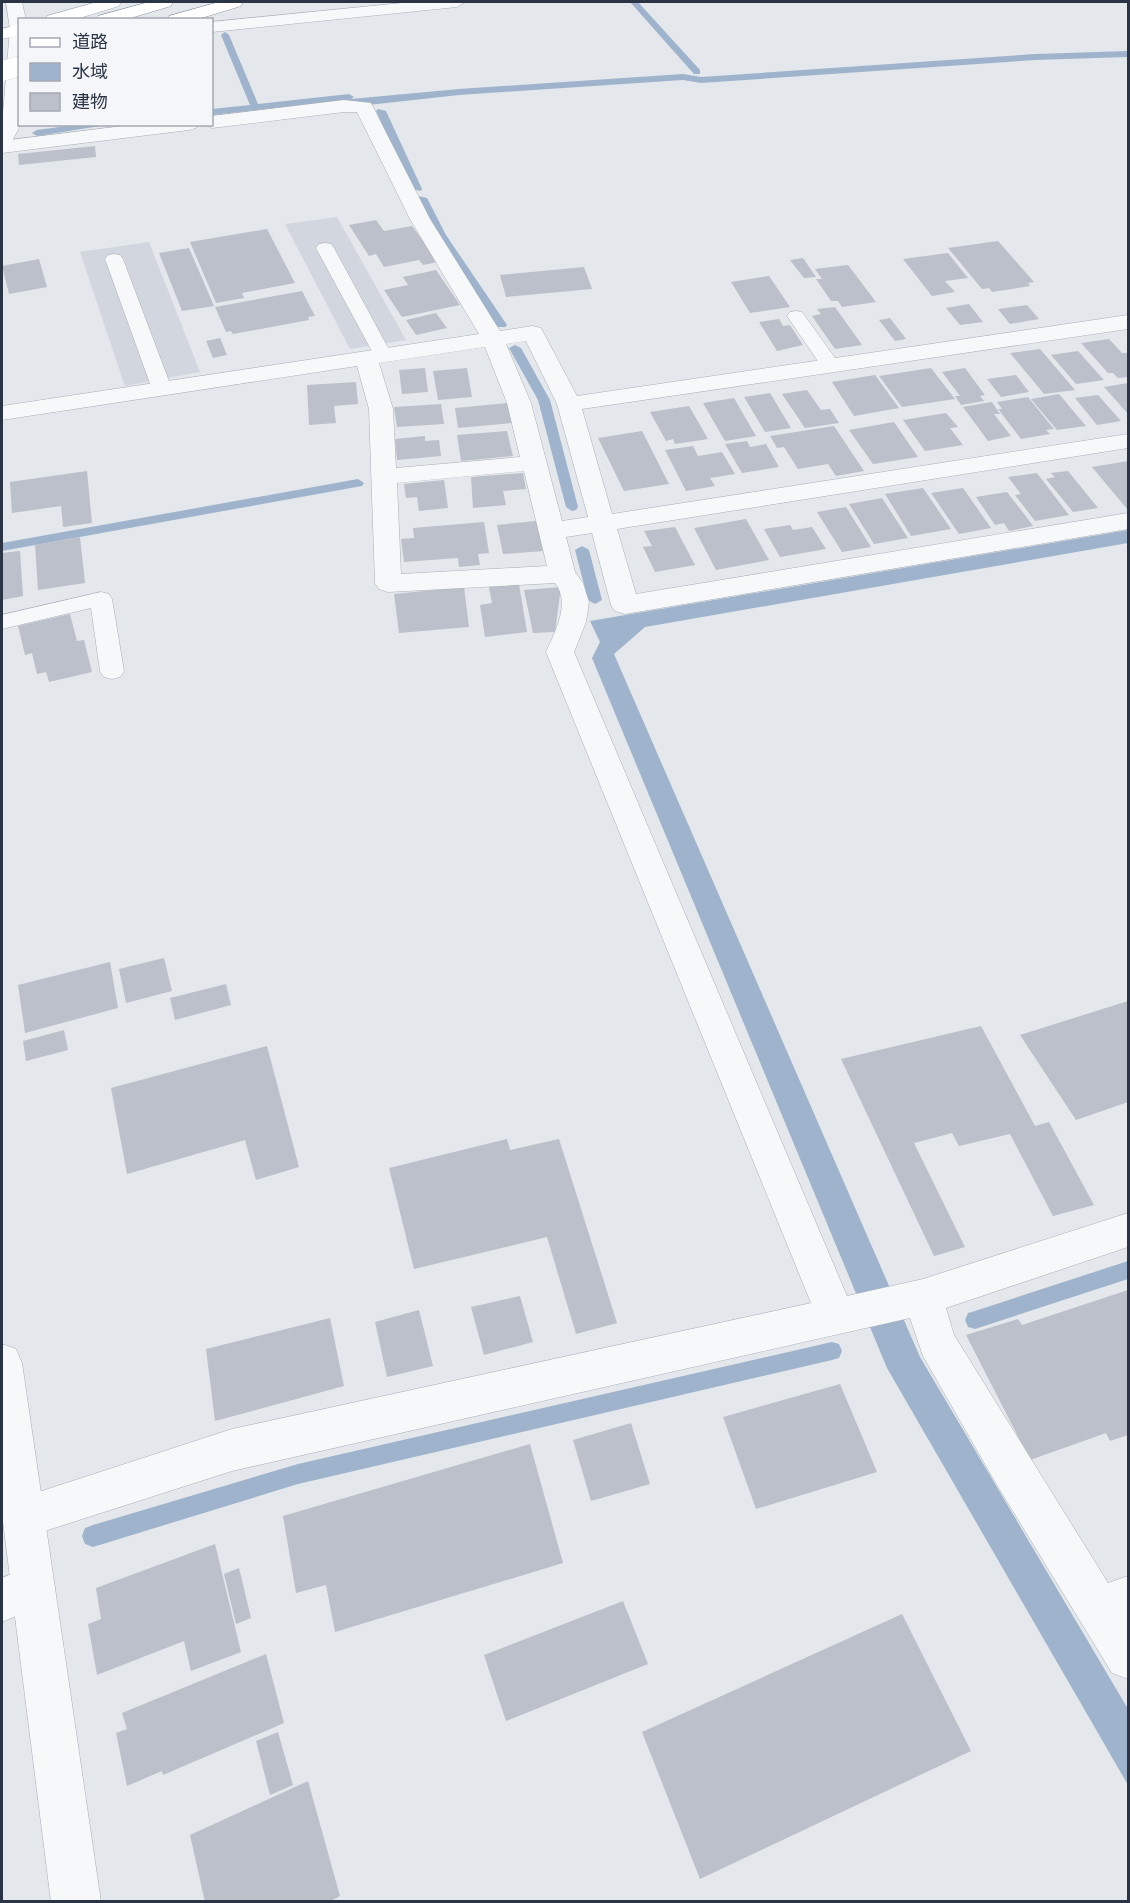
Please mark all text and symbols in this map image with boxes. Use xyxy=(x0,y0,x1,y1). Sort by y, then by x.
legend xyxy=(18,18,213,126)
text: 道路 xyxy=(72,30,108,53)
text: 水域 xyxy=(72,60,108,83)
text: 建物 xyxy=(72,90,108,113)

